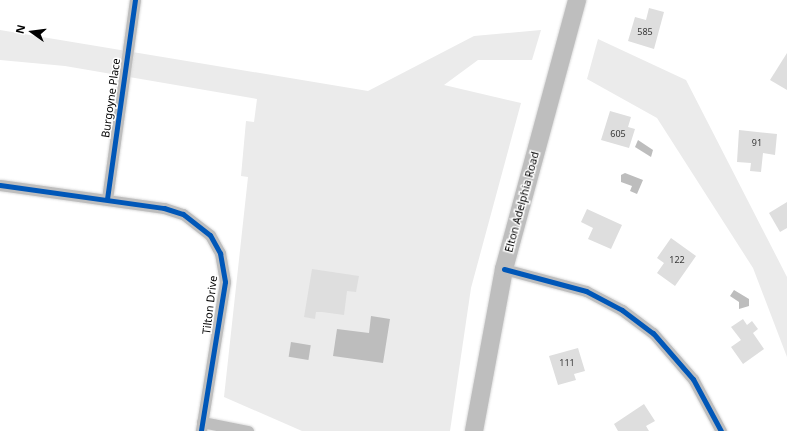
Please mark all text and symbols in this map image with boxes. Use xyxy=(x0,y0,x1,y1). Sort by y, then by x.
north arrow xyxy=(12,12,52,52)
text: N xyxy=(12,23,28,35)
house number: 585 xyxy=(637,27,653,37)
street label: Burgoyne Place xyxy=(99,57,123,139)
house number: 605 xyxy=(610,129,626,139)
house number: 91 xyxy=(752,138,762,148)
street label: Elton Adelphia Road xyxy=(502,150,542,254)
house number: 122 xyxy=(669,255,685,265)
street label: Tilton Drive xyxy=(200,275,220,335)
house number: 111 xyxy=(559,358,575,368)

